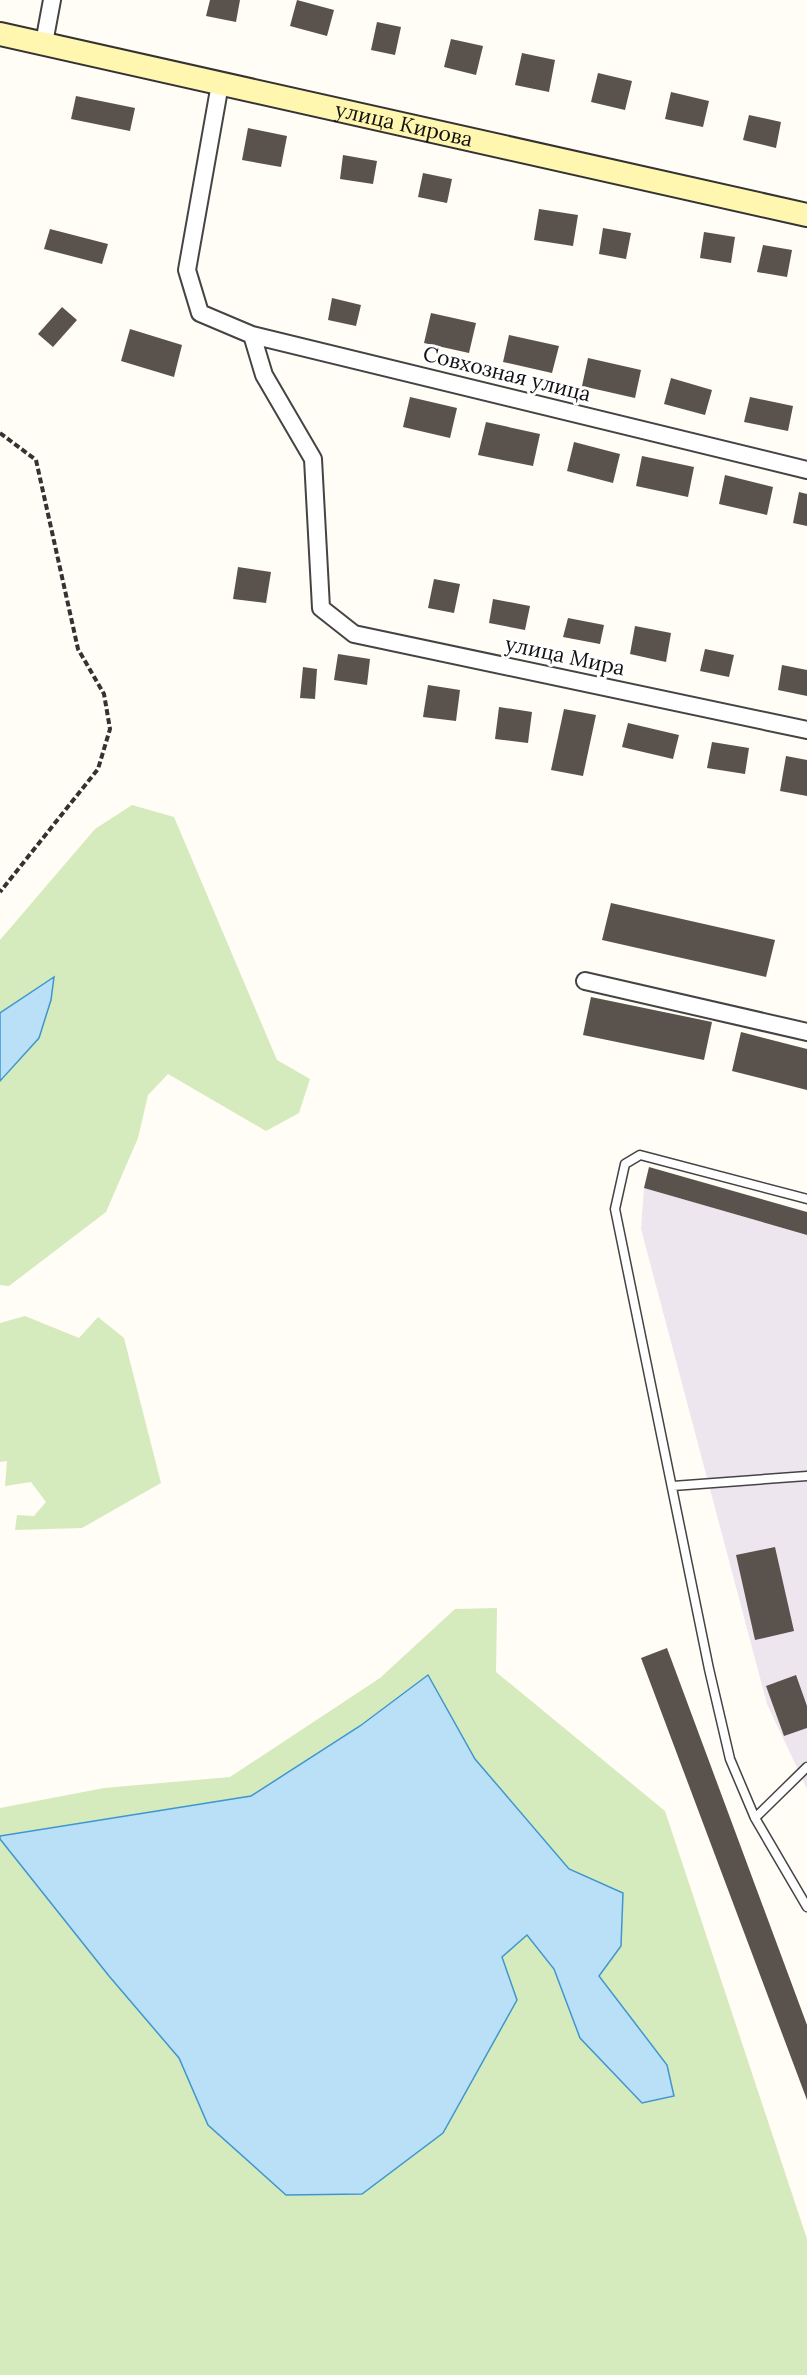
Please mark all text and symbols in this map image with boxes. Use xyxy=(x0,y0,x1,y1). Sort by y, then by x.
street label: улица Кирова xyxy=(333,96,476,153)
street label: Совхозная улица xyxy=(420,340,594,407)
street label: улица Мира xyxy=(503,630,628,681)

